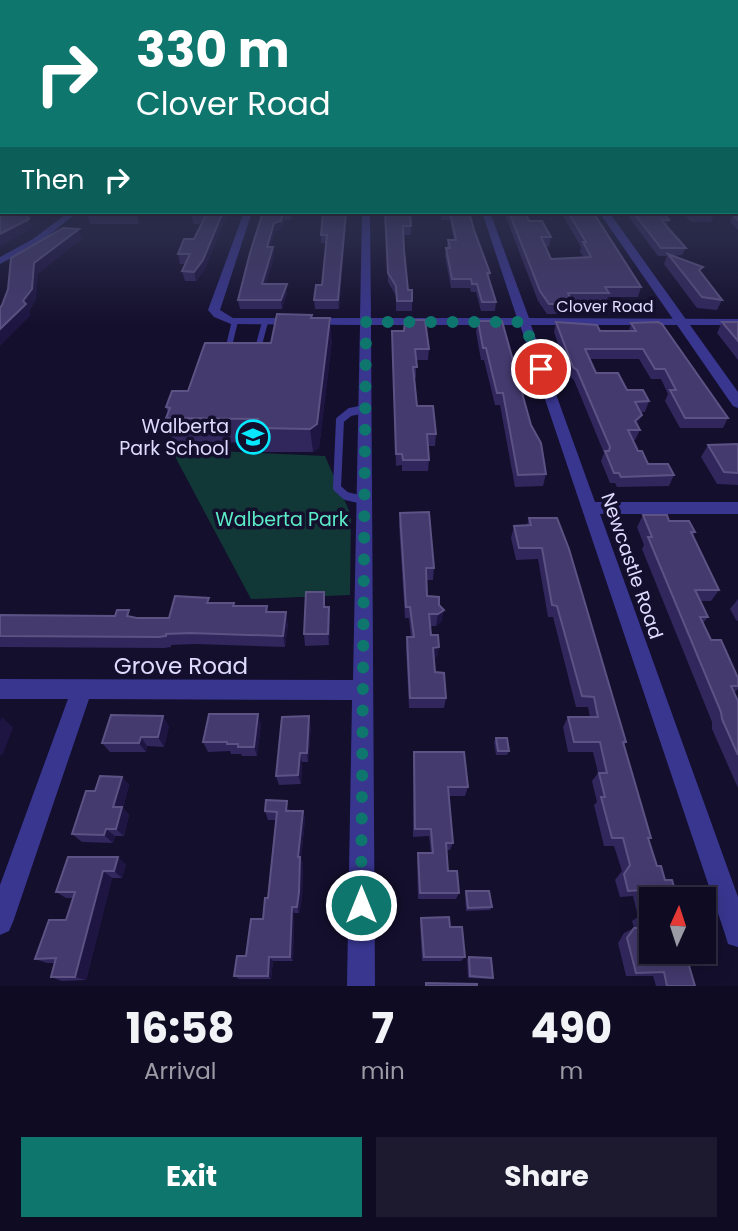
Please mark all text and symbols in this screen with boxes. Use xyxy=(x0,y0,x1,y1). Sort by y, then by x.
text: 330 m xyxy=(136,16,290,84)
icon: right xyxy=(21,28,112,119)
text: Clover Road xyxy=(136,81,331,126)
icon: right xyxy=(98,161,136,199)
text: Then xyxy=(21,162,84,198)
street label: Clover Road xyxy=(556,295,654,318)
pin xyxy=(511,339,571,399)
icon: arrive xyxy=(522,350,560,388)
place label: Walberta Park School xyxy=(119,413,229,462)
school or university icon: Walberta Park School xyxy=(234,418,272,456)
street label: Newcastle Road xyxy=(594,489,670,643)
park label: Walberta Park xyxy=(215,506,349,533)
street label: Grove Road xyxy=(114,650,248,682)
position arrow xyxy=(324,868,398,942)
north arrow xyxy=(639,887,716,964)
map controls xyxy=(639,887,716,964)
text: 16:58 xyxy=(126,999,235,1058)
text: 7 xyxy=(371,999,394,1058)
text: 490 xyxy=(531,999,612,1058)
text: Arrival xyxy=(144,1055,217,1087)
text: min xyxy=(361,1055,405,1087)
text: m xyxy=(559,1055,583,1087)
button: Exit xyxy=(21,1137,362,1217)
button: Share xyxy=(376,1137,717,1217)

